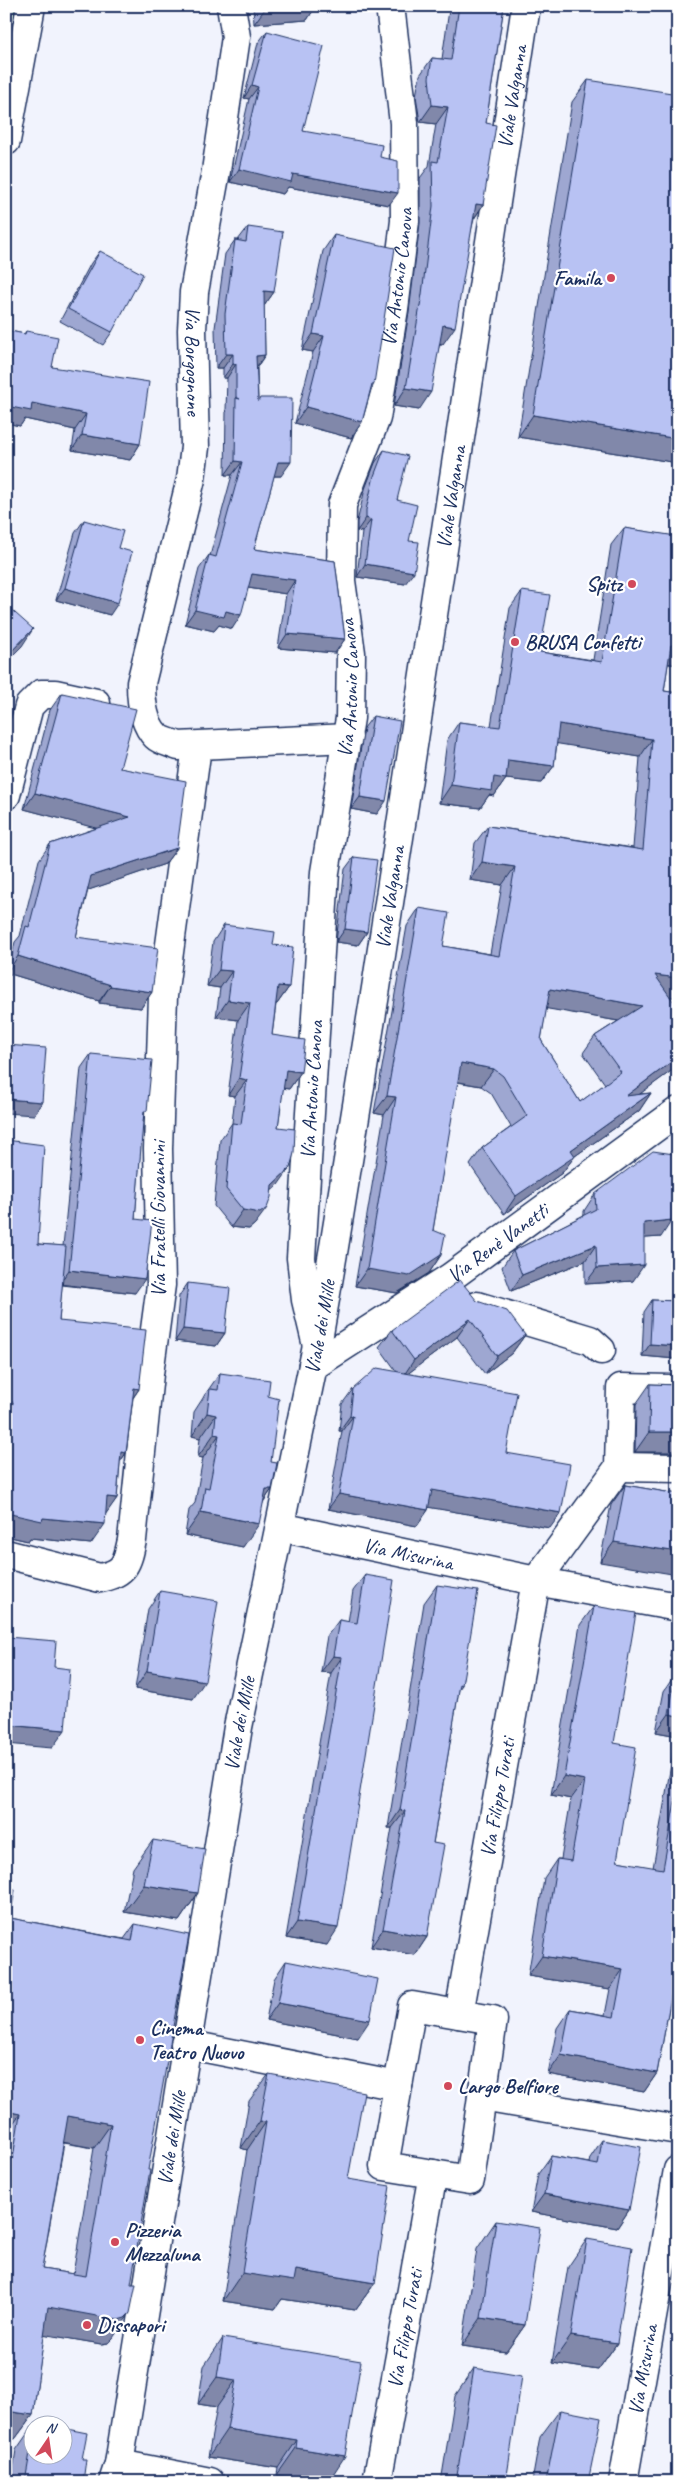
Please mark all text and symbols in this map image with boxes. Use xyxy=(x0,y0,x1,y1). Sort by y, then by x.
street label: Viale Valganna xyxy=(491,41,533,150)
street label: Via Antonio Canova xyxy=(375,207,418,348)
place label: Famila xyxy=(554,265,603,291)
marker: Famila xyxy=(605,272,617,284)
street label: Via Borgognone xyxy=(179,306,207,417)
street label: Viale Valganna xyxy=(430,442,472,550)
place label: Spitz xyxy=(586,571,623,597)
marker: Spitz xyxy=(626,578,638,590)
street label: Via Antonio Canova xyxy=(331,616,364,759)
place label: BRUSA Confetti xyxy=(525,629,643,655)
marker: BRUSA Confetti xyxy=(509,636,521,648)
street label: Viale Valganna xyxy=(369,842,411,951)
street label: Via Antonio Canova xyxy=(294,1018,329,1160)
street label: Via Fratelli Giovannini xyxy=(145,1138,171,1297)
street label: Via Renè Vanetti xyxy=(442,1195,556,1288)
street label: Viale dei Mille xyxy=(299,1276,342,1376)
street label: Via Misurina xyxy=(361,1532,458,1577)
street label: Viale dei Mille xyxy=(218,1672,262,1773)
street label: Via Filippo Turati xyxy=(474,1733,521,1859)
place label: Cinema Teatro Nuovo xyxy=(150,2015,245,2065)
marker: Cinema Teatro Nuovo xyxy=(134,2034,146,2046)
place label: Largo Belfiore xyxy=(458,2073,560,2099)
marker: Largo Belfiore xyxy=(442,2080,454,2092)
street label: Viale dei Mille xyxy=(151,2087,192,2187)
place label: Pizzeria Mezzaluna xyxy=(125,2217,201,2267)
marker: Pizzeria Mezzaluna xyxy=(109,2236,121,2248)
street label: Via Filippo Turati xyxy=(381,2264,429,2390)
place label: Dissapori xyxy=(97,2312,167,2338)
marker: Dissapori xyxy=(81,2319,93,2331)
street label: Via Misurina xyxy=(622,2320,664,2417)
north arrow xyxy=(22,2416,72,2466)
text: N xyxy=(45,2419,59,2438)

